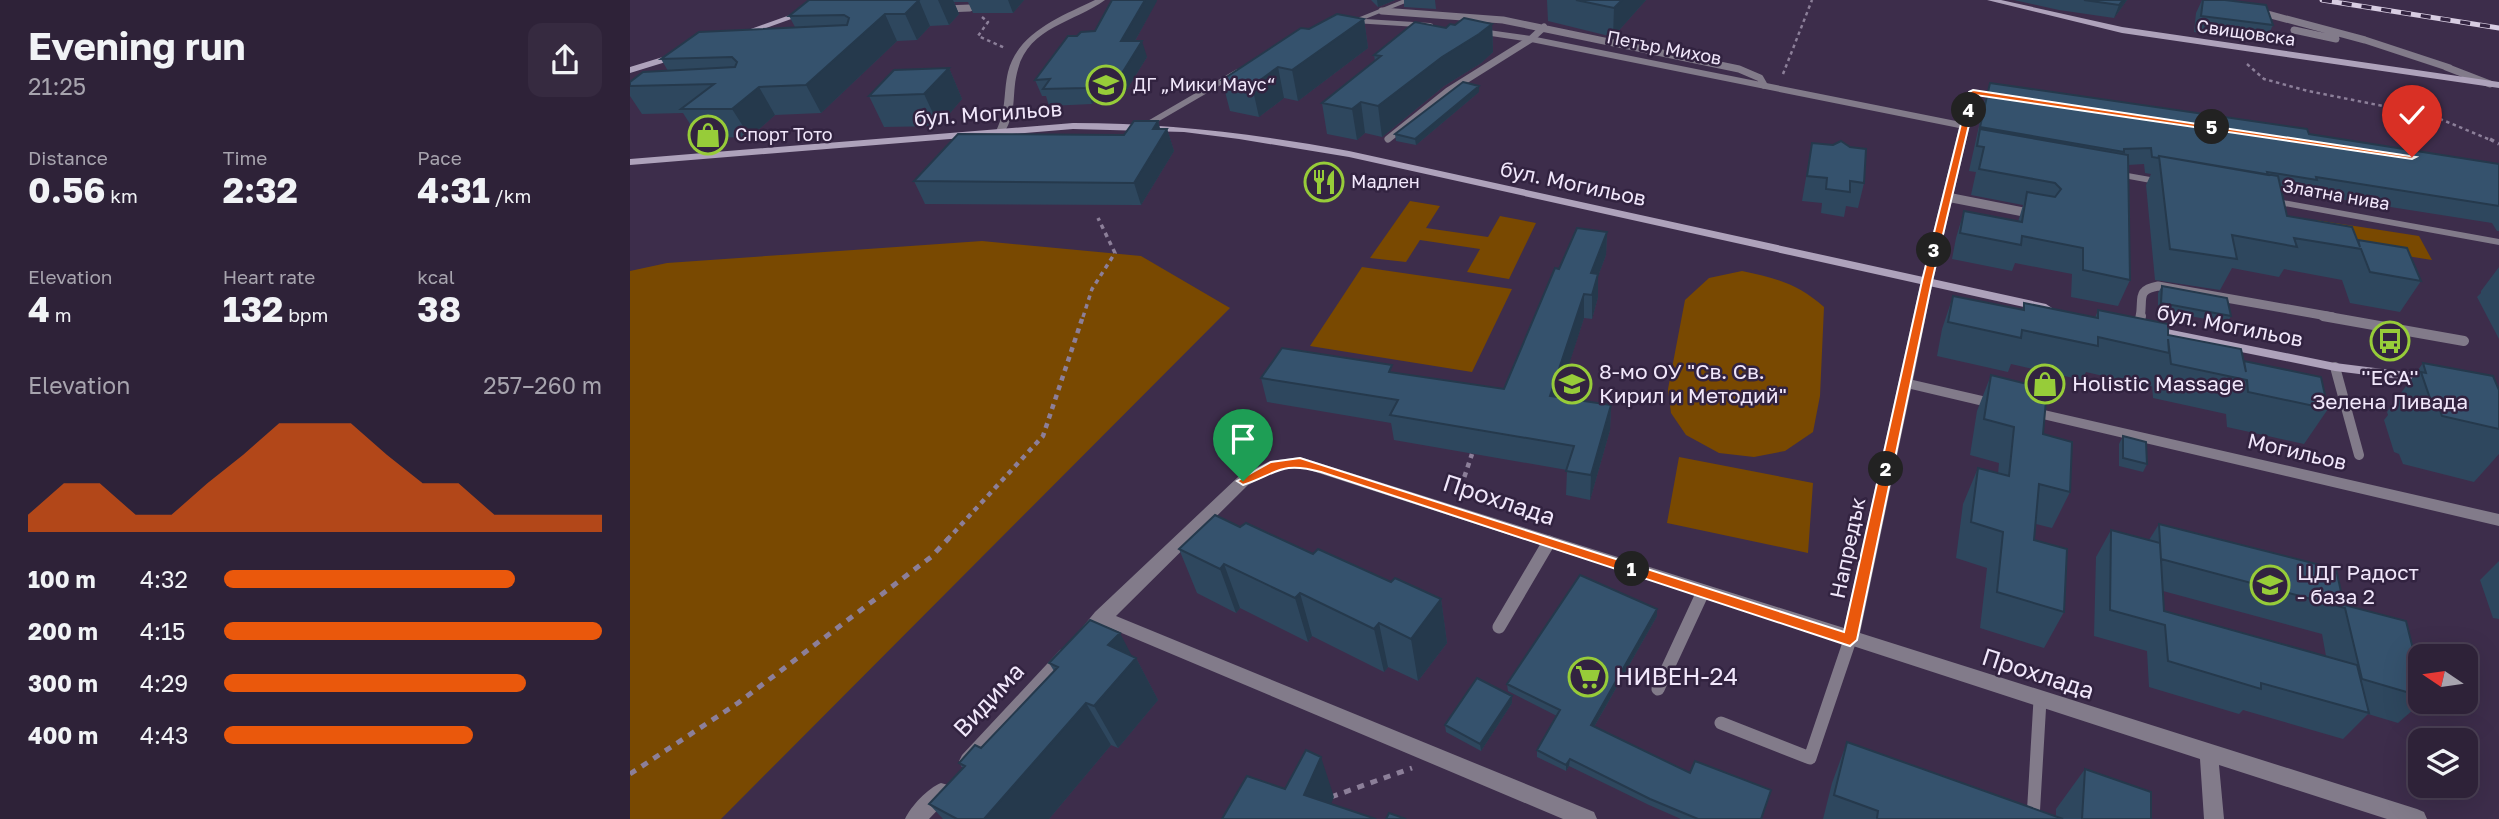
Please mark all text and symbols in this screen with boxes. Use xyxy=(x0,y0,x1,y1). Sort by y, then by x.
street label: Свищовска xyxy=(2195,14,2297,50)
text: Evening run xyxy=(28,23,246,68)
button: share xyxy=(528,23,602,97)
street label: Петър Михов xyxy=(1605,25,1724,69)
school or university icon: ДГ „Мики Маус“ xyxy=(1085,64,1127,106)
text: 21:25 xyxy=(28,72,86,100)
place label: ДГ „Мики Маус“ xyxy=(1133,73,1275,95)
pin xyxy=(2382,85,2442,157)
pin: 4 xyxy=(1952,92,1986,128)
street label: бул. Могильов xyxy=(913,95,1063,131)
icon: check xyxy=(2393,96,2431,134)
text: 4 xyxy=(1963,98,1974,121)
pin: 5 xyxy=(2194,110,2230,144)
shop icon: Спорт Тото xyxy=(687,114,729,156)
text: 5 xyxy=(2206,115,2217,138)
place label: Спорт Тото xyxy=(735,123,833,145)
text: Distance xyxy=(28,146,108,169)
text: Time xyxy=(223,146,267,169)
text: Pace xyxy=(417,146,462,169)
street label: бул. Могильов xyxy=(1498,155,1648,211)
restaurant icon: Мадлен xyxy=(1303,161,1345,203)
text: 0.56 xyxy=(28,169,106,211)
text: 2:32 xyxy=(223,169,298,211)
text: 4:31 xyxy=(417,169,490,211)
place label: Мадлен xyxy=(1351,170,1420,192)
street label: Златна нива xyxy=(2281,174,2392,214)
text: km xyxy=(106,184,138,207)
text: /km xyxy=(490,184,531,207)
pin: 3 xyxy=(1916,232,1952,268)
text: 3 xyxy=(1928,238,1939,261)
text: Elevation xyxy=(28,265,113,288)
text: Heart rate xyxy=(223,265,315,288)
text: kcal xyxy=(417,265,455,288)
text: 4 xyxy=(28,288,50,330)
text: 132 xyxy=(223,288,283,330)
text: 38 xyxy=(417,288,461,330)
street label: бул. Могильов xyxy=(2155,298,2305,352)
text: m xyxy=(50,303,71,326)
text: bpm xyxy=(283,303,328,326)
bus stop icon: ''ЕСА'' Зелена Ливада xyxy=(2369,320,2411,362)
place label: 8-мо ОУ "Св. Св. Кирил и Методий" xyxy=(1599,358,1787,408)
school or university icon: 8-мо ОУ "Св. Св. Кирил и Методий" xyxy=(1551,363,1593,405)
shop icon: Holistic Massage xyxy=(2024,363,2066,405)
place label: ''ЕСА'' Зелена Ливада xyxy=(2312,364,2468,414)
place label: Holistic Massage xyxy=(2072,370,2244,396)
text: Elevation xyxy=(28,371,130,399)
text: 257–260 m xyxy=(483,371,602,399)
pin xyxy=(1213,409,1273,481)
icon: arrive xyxy=(1224,420,1262,458)
street label: Могильов xyxy=(2245,427,2349,475)
pin: 2 xyxy=(1868,452,1904,486)
text: 2 xyxy=(1880,457,1891,480)
street label: Прохлада xyxy=(1440,467,1559,530)
street label: Напредък xyxy=(1824,495,1870,601)
pin: 1 xyxy=(1614,552,1650,586)
text: 1 xyxy=(1627,557,1636,580)
place label: ЦДГ Радост - база 2 xyxy=(2297,559,2419,609)
school or university icon: ЦДГ Радост - база 2 xyxy=(2249,564,2291,606)
text: 100 m xyxy=(28,565,96,593)
text: 4:32 xyxy=(140,565,188,593)
text: 200 m xyxy=(28,617,98,645)
text: 4:15 xyxy=(140,617,185,645)
street label: Прохлада xyxy=(1979,641,2098,704)
north arrow xyxy=(2408,644,2478,714)
map controls xyxy=(2408,644,2478,798)
street label: Видима xyxy=(946,656,1029,742)
supermarket icon: НИВЕН-24 xyxy=(1567,656,1609,698)
place label: НИВЕН-24 xyxy=(1615,661,1738,690)
text: 300 m xyxy=(28,669,98,697)
text: 4:29 xyxy=(140,669,188,697)
text: 400 m xyxy=(28,721,98,749)
text: 4:43 xyxy=(140,721,188,749)
button: layers xyxy=(2408,728,2478,798)

